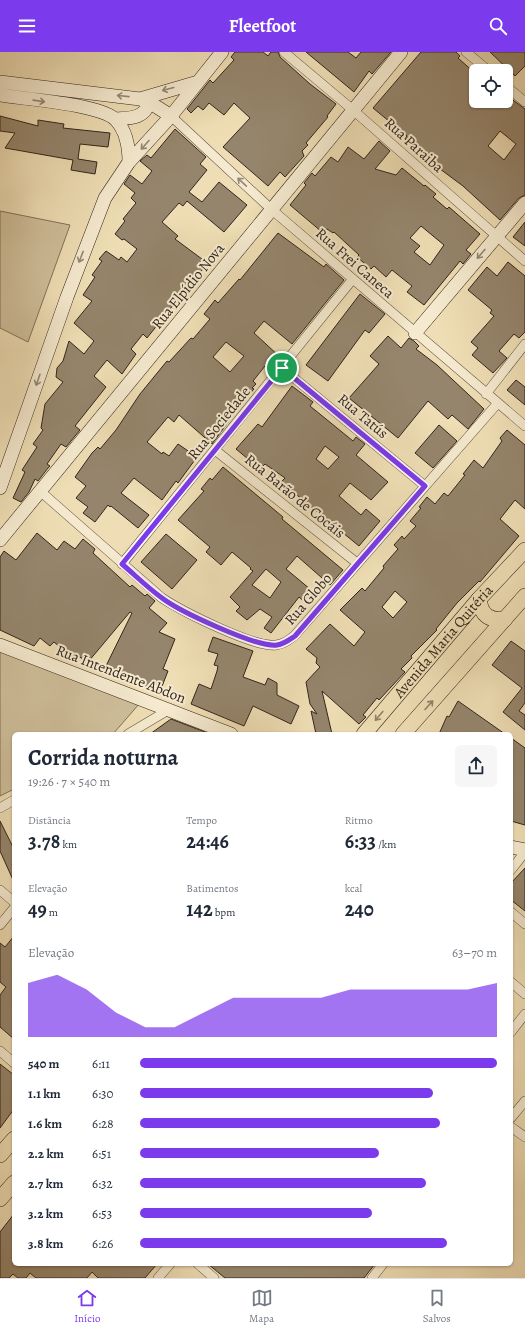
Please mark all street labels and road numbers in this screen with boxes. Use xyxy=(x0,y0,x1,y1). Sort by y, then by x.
street label: Rua Paraiba xyxy=(380,113,448,177)
street label: Rua Frei Caneca xyxy=(311,223,399,303)
street label: Rua Elpídio Nova xyxy=(147,239,229,333)
street label: Rua Sociedade xyxy=(183,382,255,464)
street label: Rua Tatús xyxy=(333,389,393,443)
street label: Rua Barão de Cocáis xyxy=(241,449,349,543)
street label: Rua Globo xyxy=(280,569,336,629)
street label: Avenida Maria Quitéria xyxy=(388,580,497,703)
street label: Rua Intendente Abdon xyxy=(53,640,189,708)

